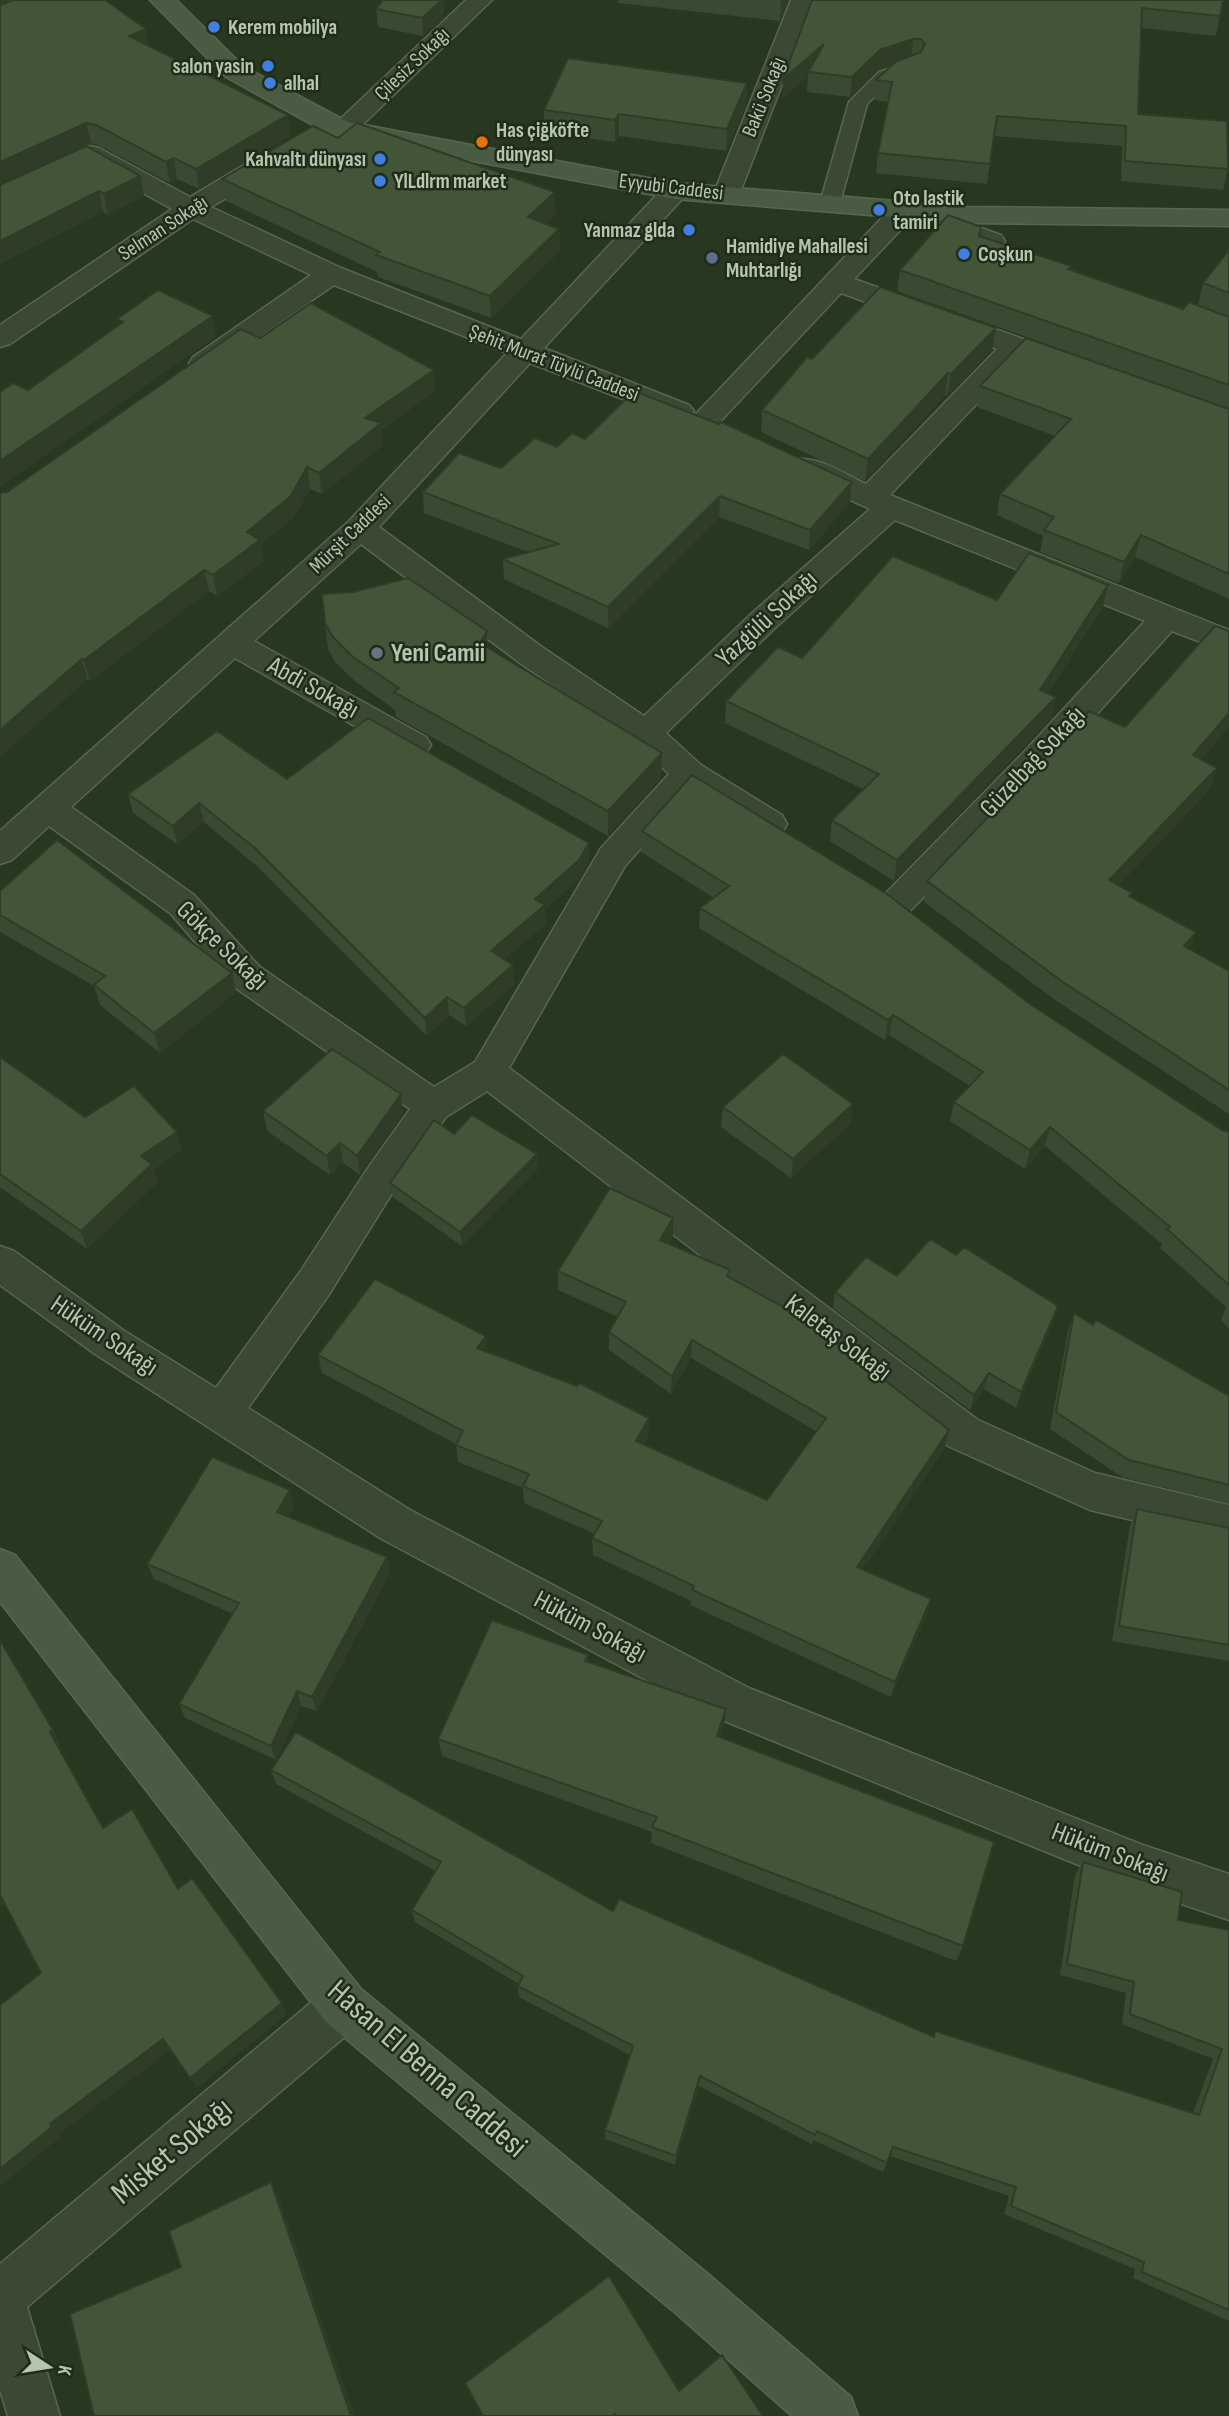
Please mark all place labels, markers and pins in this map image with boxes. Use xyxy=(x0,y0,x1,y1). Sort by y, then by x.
place label: Kerem mobilya xyxy=(228,15,337,40)
marker: Kerem mobilya xyxy=(206,19,222,35)
place label: salon yasin xyxy=(173,54,254,79)
marker: salon yasin xyxy=(260,58,276,74)
place label: alhal xyxy=(284,71,319,96)
marker: alhal xyxy=(262,75,278,91)
place label: Has çiğköfte dünyası xyxy=(496,118,589,167)
marker: Has çiğköfte dünyası xyxy=(474,134,490,150)
place label: Kahvaltı dünyası xyxy=(245,147,366,172)
marker: Kahvaltı dünyası xyxy=(372,151,388,167)
place label: YlLdlrm market xyxy=(394,169,506,194)
marker: YlLdlrm market xyxy=(372,173,388,189)
place label: Oto lastik tamiri xyxy=(893,186,964,235)
marker: Oto lastik tamiri xyxy=(871,202,887,218)
place label: Yanmaz glda xyxy=(584,218,675,243)
marker: Yanmaz glda xyxy=(681,222,697,238)
place label: Hamidiye Mahallesi Muhtarlığı xyxy=(726,234,868,283)
place label: Coşkun xyxy=(978,242,1033,267)
marker: Coşkun xyxy=(956,246,972,262)
marker: Hamidiye Mahallesi Muhtarlığı xyxy=(704,250,720,266)
place label: Yeni Camii xyxy=(391,638,485,669)
marker: Yeni Camii xyxy=(369,645,385,661)

